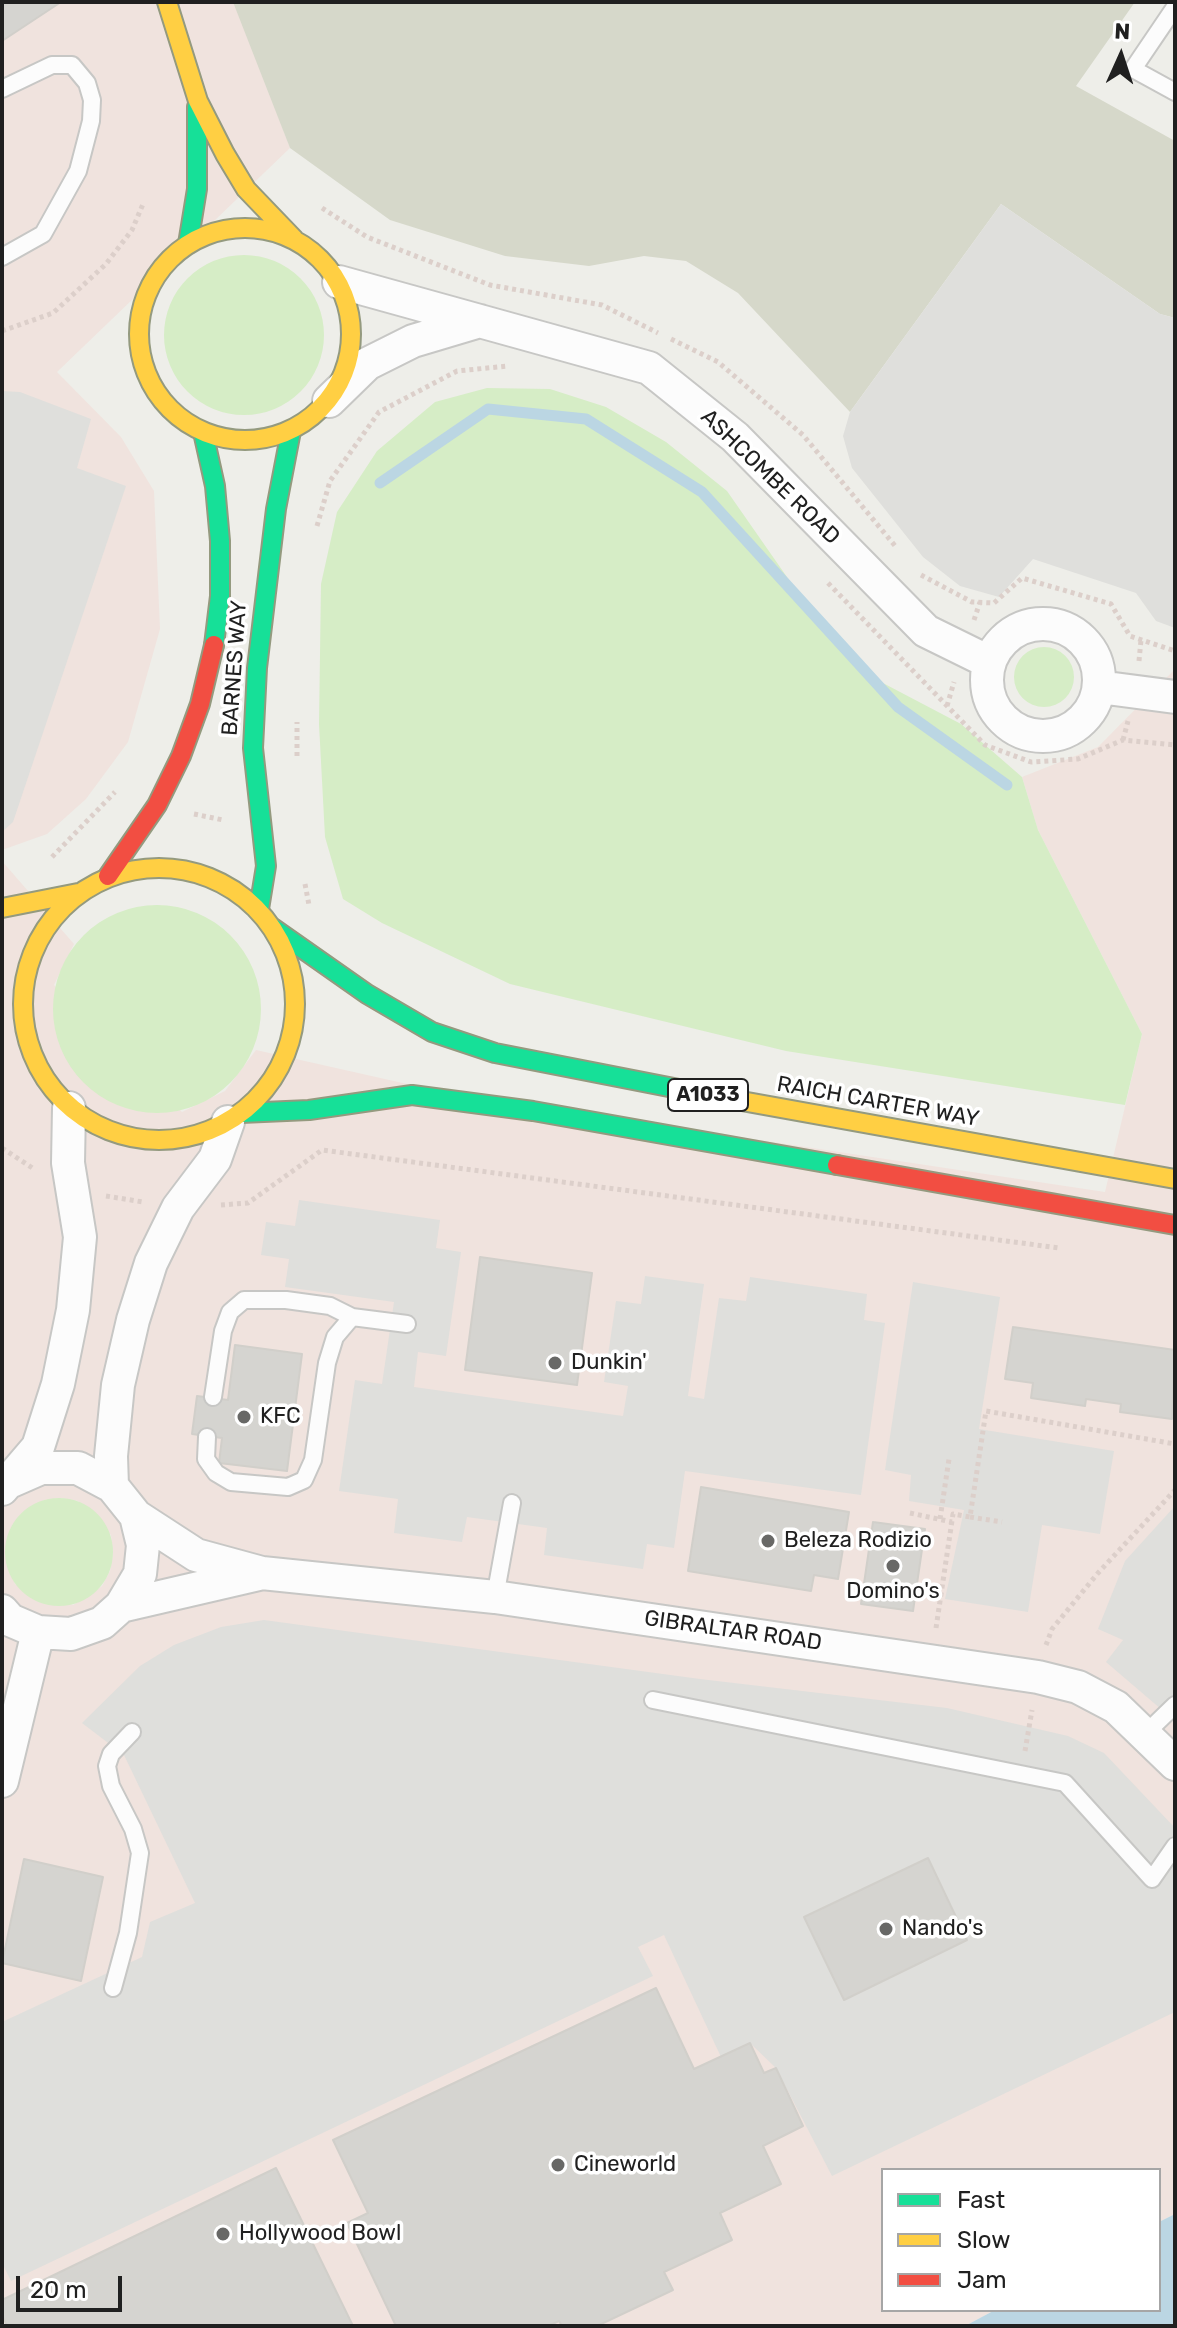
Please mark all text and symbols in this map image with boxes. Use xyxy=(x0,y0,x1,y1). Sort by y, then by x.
north arrow xyxy=(1081,16,1161,96)
text: N xyxy=(1114,18,1131,45)
street label: ASHCOMBE ROAD xyxy=(695,404,845,550)
street label: BARNES WAY xyxy=(217,599,253,737)
street label: RAICH CARTER WAY xyxy=(775,1071,981,1133)
road number: A1033 xyxy=(668,1079,748,1111)
place label: Dunkin' xyxy=(571,1350,647,1376)
marker: Dunkin' xyxy=(546,1354,564,1372)
place label: KFC xyxy=(260,1404,301,1430)
marker: KFC xyxy=(235,1408,253,1426)
place label: Beleza Rodizio xyxy=(784,1528,932,1554)
marker: Beleza Rodizio xyxy=(759,1532,777,1550)
marker: Domino's xyxy=(884,1557,902,1575)
place label: Domino's xyxy=(846,1579,940,1605)
street label: GIBRALTAR ROAD xyxy=(642,1605,824,1657)
place label: Nando's xyxy=(902,1916,983,1942)
marker: Nando's xyxy=(877,1920,895,1938)
place label: Cineworld xyxy=(574,2152,676,2178)
marker: Cineworld xyxy=(549,2156,567,2174)
legend xyxy=(881,2168,1161,2312)
text: Fast xyxy=(957,2186,1005,2214)
place label: Hollywood Bowl xyxy=(239,2221,401,2247)
marker: Hollywood Bowl xyxy=(214,2225,232,2243)
text: Slow xyxy=(957,2226,1010,2254)
scale bar xyxy=(20,2260,126,2310)
text: Jam xyxy=(957,2266,1007,2294)
text: 20 m xyxy=(30,2276,87,2304)

